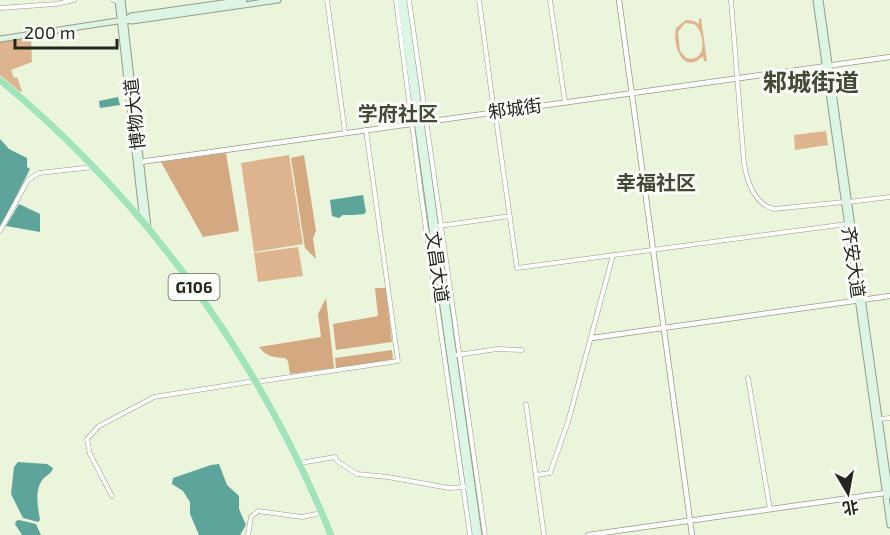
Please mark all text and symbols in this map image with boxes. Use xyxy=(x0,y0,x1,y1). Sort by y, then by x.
scale bar xyxy=(15,12,117,50)
text: 200 m xyxy=(24,21,76,43)
district label: 邾城街道 xyxy=(763,67,859,96)
street label: 博物大道 xyxy=(119,77,149,151)
street label: 邾城街 xyxy=(487,93,543,123)
district label: 学府社区 xyxy=(358,101,438,125)
district label: 幸福社区 xyxy=(616,170,696,194)
street label: 齐安大道 xyxy=(838,225,870,299)
street label: 文昌大道 xyxy=(422,230,454,304)
road number: G106 xyxy=(168,274,220,300)
north arrow xyxy=(818,463,878,523)
text: 北 xyxy=(841,498,860,519)

